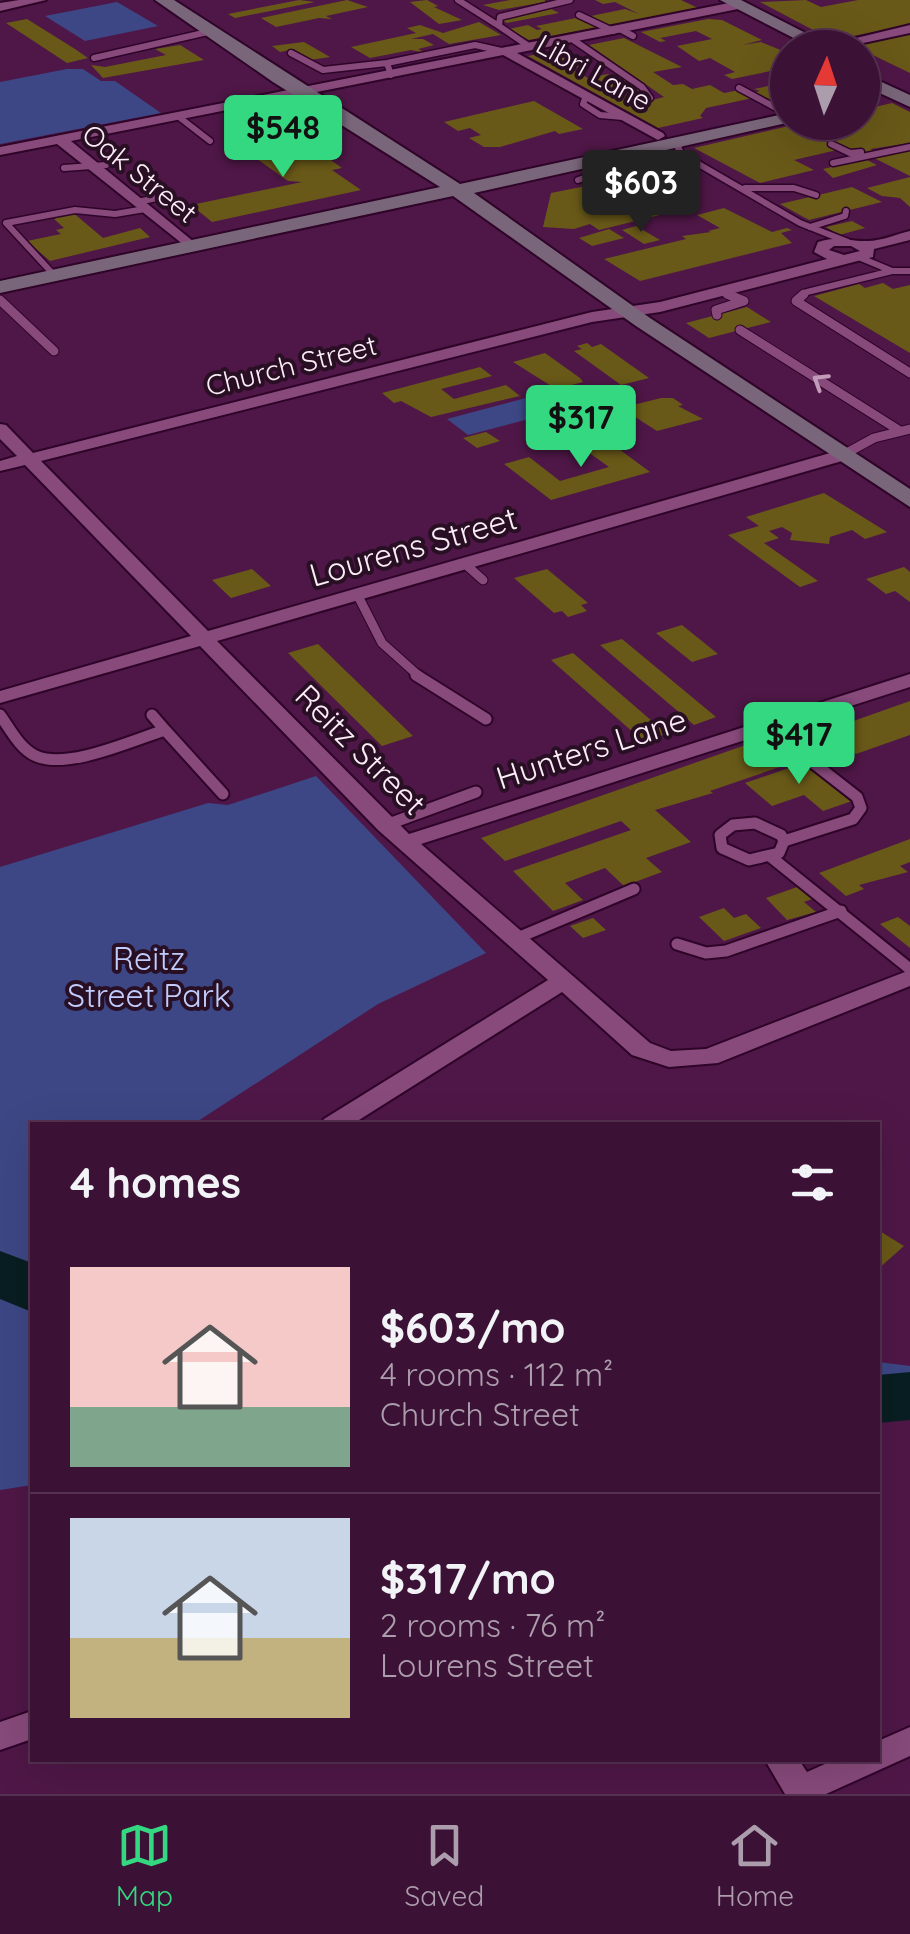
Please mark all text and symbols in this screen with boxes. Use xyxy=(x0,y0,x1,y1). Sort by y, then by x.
street label: Libri Lane xyxy=(530,26,658,118)
north arrow xyxy=(770,30,880,140)
map controls xyxy=(770,30,880,140)
pin: $548 xyxy=(224,95,342,180)
text: $548 xyxy=(246,107,320,147)
street label: Oak Street xyxy=(76,116,204,230)
pin: $603 xyxy=(582,150,700,235)
text: $603 xyxy=(604,162,678,202)
street label: Church Street xyxy=(202,327,380,403)
one-way arrow xyxy=(813,374,831,393)
pin: $317 xyxy=(522,385,640,470)
text: $317 xyxy=(548,397,614,437)
street label: Lourens Street xyxy=(305,497,521,595)
street label: Reitz Street xyxy=(287,675,435,823)
street label: Hunters Lane xyxy=(491,698,691,798)
pin: $417 xyxy=(740,702,858,787)
text: $417 xyxy=(766,714,832,754)
park label: Reitz Street Park xyxy=(67,938,231,1015)
icon: filters xyxy=(785,1155,840,1210)
text: 4 homes xyxy=(70,1156,241,1209)
text: $603/mo xyxy=(380,1301,565,1354)
icon: home xyxy=(150,1307,270,1427)
text: 4 rooms · 112 m² xyxy=(380,1354,613,1394)
text: Church Street xyxy=(380,1394,580,1434)
text: $317/mo xyxy=(380,1552,556,1605)
icon: home xyxy=(150,1558,270,1678)
text: 2 rooms · 76 m² xyxy=(380,1605,605,1645)
text: Lourens Street xyxy=(380,1645,594,1685)
tab: Map xyxy=(116,1818,173,1913)
tab: Saved xyxy=(404,1818,484,1913)
tab: Home xyxy=(716,1818,794,1913)

